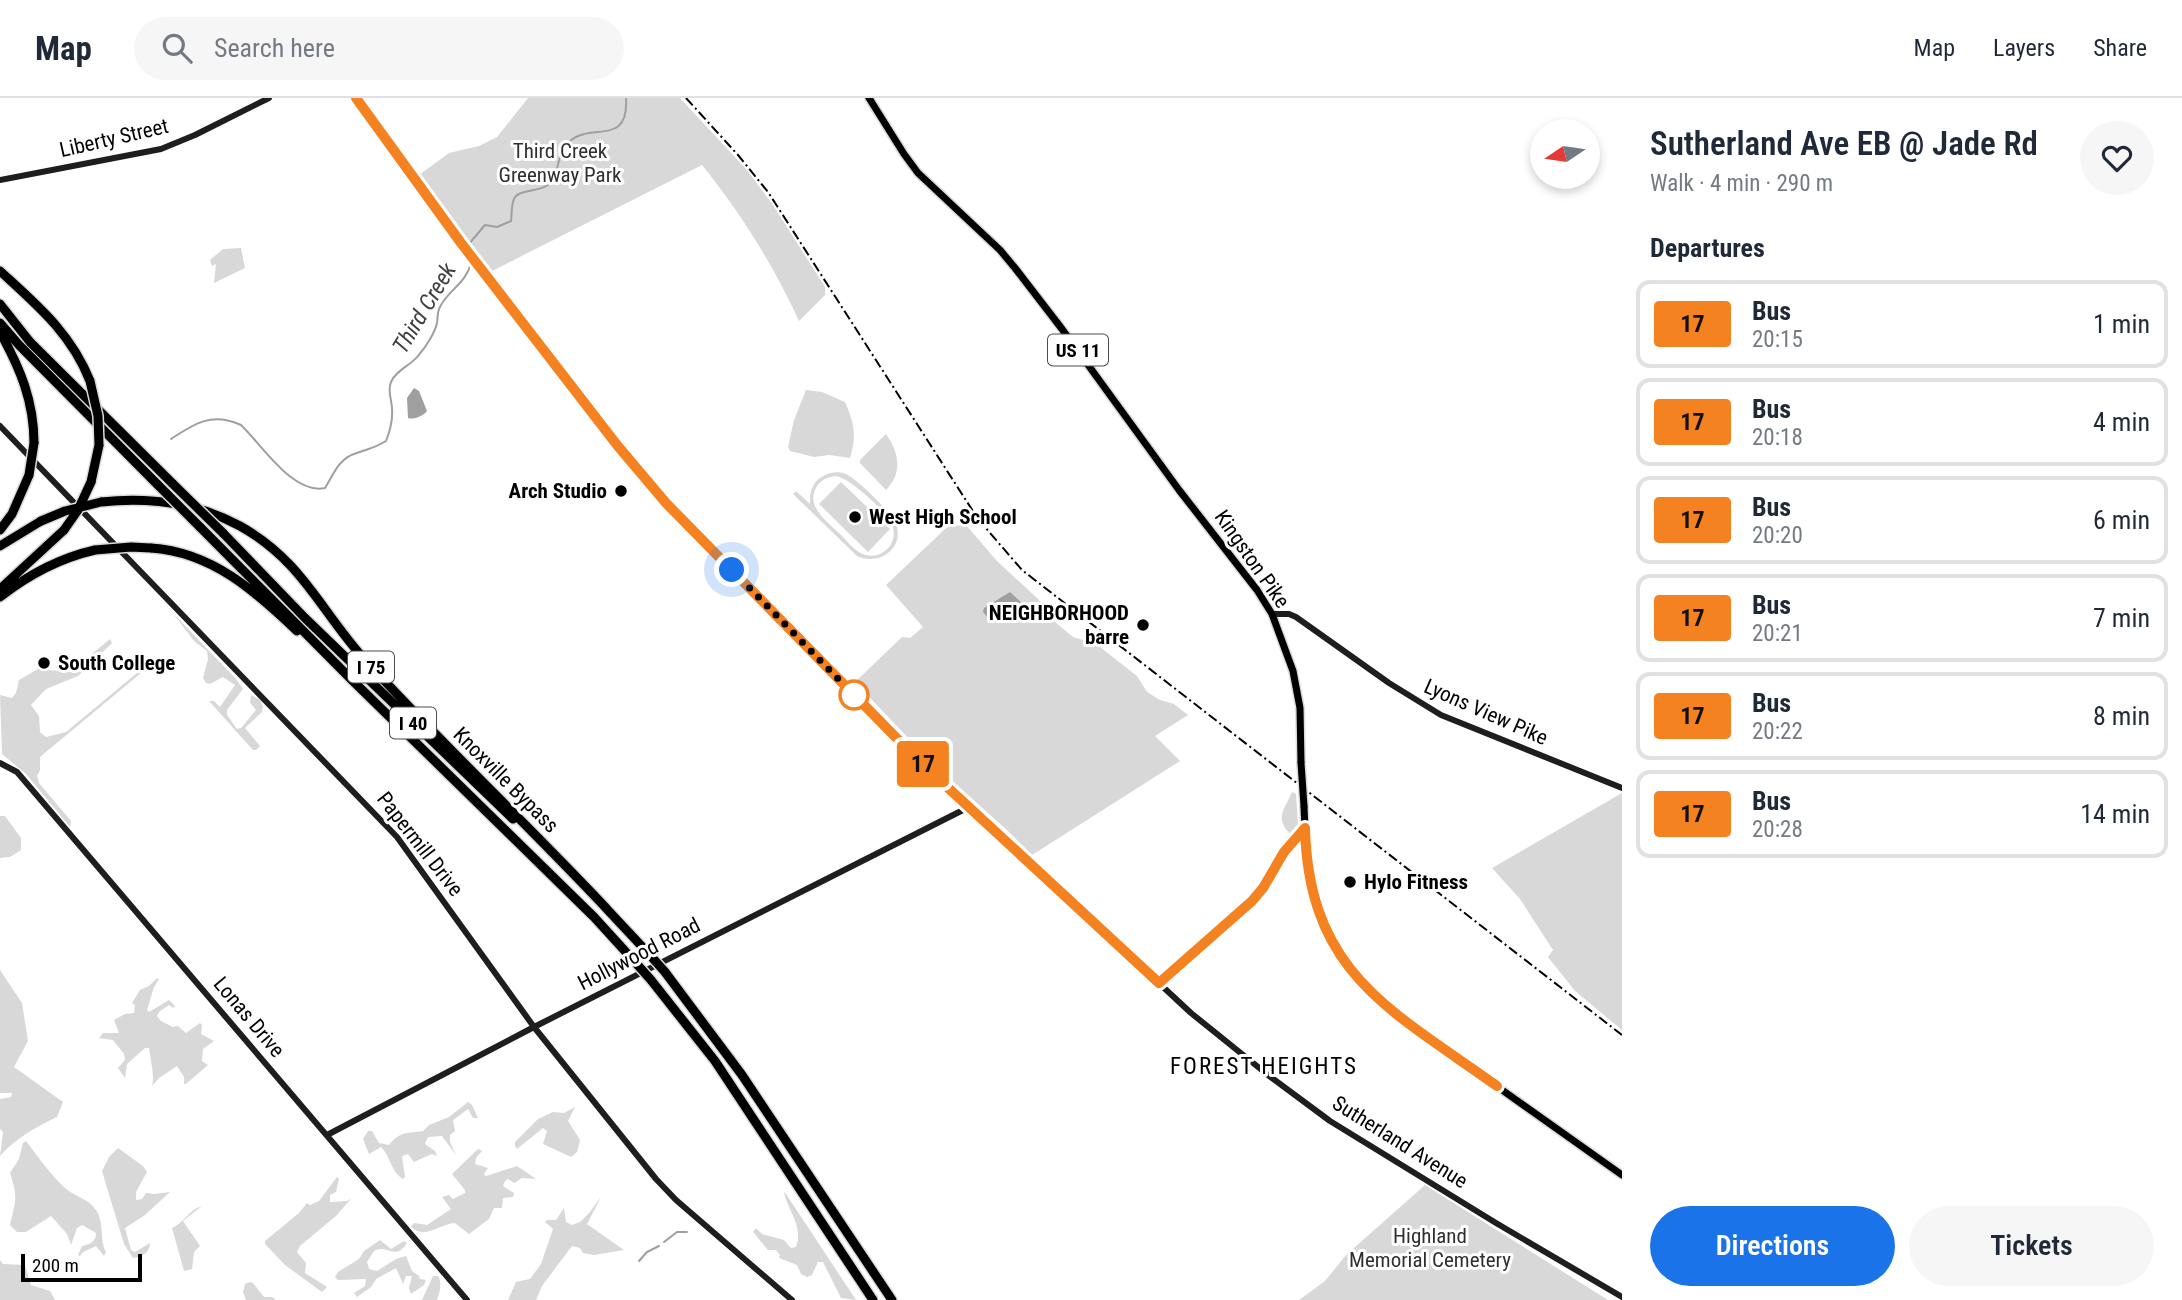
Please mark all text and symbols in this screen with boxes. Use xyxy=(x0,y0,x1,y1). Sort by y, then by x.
search box xyxy=(134,17,624,80)
text: Map xyxy=(35,29,92,68)
icon: search xyxy=(158,29,196,67)
text: Search here xyxy=(214,33,335,63)
text: Map xyxy=(1914,34,1955,62)
text: Layers xyxy=(1993,34,2055,62)
text: Share xyxy=(2093,34,2147,62)
street label: Liberty Street xyxy=(57,114,171,162)
north arrow xyxy=(1530,119,1600,189)
map controls xyxy=(1530,119,1600,189)
button: heart xyxy=(2080,121,2154,195)
text: Sutherland Ave EB @ Jade Rd xyxy=(1650,124,2038,163)
park label: Third Creek Greenway Park xyxy=(498,139,622,187)
text: Walk · 4 min · 290 m xyxy=(1650,170,1833,197)
text: Departures xyxy=(1650,233,1765,263)
water label: Third Creek xyxy=(387,257,462,358)
text: Bus xyxy=(1752,296,1791,326)
text: 1 min xyxy=(2093,309,2150,339)
text: 17 xyxy=(1680,310,1705,338)
text: 20:15 xyxy=(1752,326,1803,353)
road number: US 11 xyxy=(1048,334,1108,366)
text: Bus xyxy=(1752,394,1791,424)
text: 4 min xyxy=(2093,407,2150,437)
text: 17 xyxy=(1680,408,1705,436)
text: 20:18 xyxy=(1752,424,1803,451)
place label: Arch Studio xyxy=(509,479,607,503)
marker: Arch Studio xyxy=(613,483,629,499)
text: Bus xyxy=(1752,492,1791,522)
place label: West High School xyxy=(869,505,1017,529)
text: 6 min xyxy=(2093,505,2150,535)
street label: Kingston Pike xyxy=(1210,506,1294,612)
text: 17 xyxy=(1680,506,1705,534)
marker: West High School xyxy=(847,509,863,525)
text: 20:20 xyxy=(1752,522,1803,549)
your location xyxy=(714,552,749,587)
text: Bus xyxy=(1752,590,1791,620)
place label: NEIGHBORHOOD barre xyxy=(989,601,1129,649)
text: 7 min xyxy=(2093,603,2150,633)
text: 17 xyxy=(1680,604,1705,632)
marker: NEIGHBORHOOD barre xyxy=(1135,617,1151,633)
text: 20:21 xyxy=(1752,620,1803,647)
place label: South College xyxy=(58,651,175,675)
road number: I 75 xyxy=(348,652,394,682)
marker: South College xyxy=(36,655,52,671)
street label: Lyons View Pike xyxy=(1420,674,1552,750)
unlabelled marker xyxy=(839,680,869,710)
text: Bus xyxy=(1752,688,1791,718)
text: 8 min xyxy=(2093,701,2150,731)
text: 17 xyxy=(1680,702,1705,730)
road number: I 40 xyxy=(390,708,436,738)
text: 20:22 xyxy=(1752,718,1803,745)
street label: Knoxville Bypass xyxy=(448,722,564,838)
line badge: 17 xyxy=(892,741,954,787)
text: 17 xyxy=(911,750,935,778)
text: Bus xyxy=(1752,786,1791,816)
street label: Papermill Drive xyxy=(372,787,468,901)
text: 14 min xyxy=(2080,799,2150,829)
text: 17 xyxy=(1680,800,1705,828)
text: 20:28 xyxy=(1752,816,1803,843)
place label: Hylo Fitness xyxy=(1364,870,1468,894)
marker: Hylo Fitness xyxy=(1342,874,1358,890)
street label: Hollywood Road xyxy=(574,913,704,995)
street label: Lonas Drive xyxy=(209,972,289,1062)
district label: FOREST HEIGHTS xyxy=(1170,1053,1358,1080)
street label: Sutherland Avenue xyxy=(1328,1091,1472,1193)
button: Directions xyxy=(1650,1206,1895,1286)
button: Tickets xyxy=(1909,1206,2154,1286)
park label: Highland Memorial Cemetery xyxy=(1349,1224,1511,1272)
scale bar xyxy=(21,1251,142,1283)
text: 200 m xyxy=(32,1254,79,1277)

